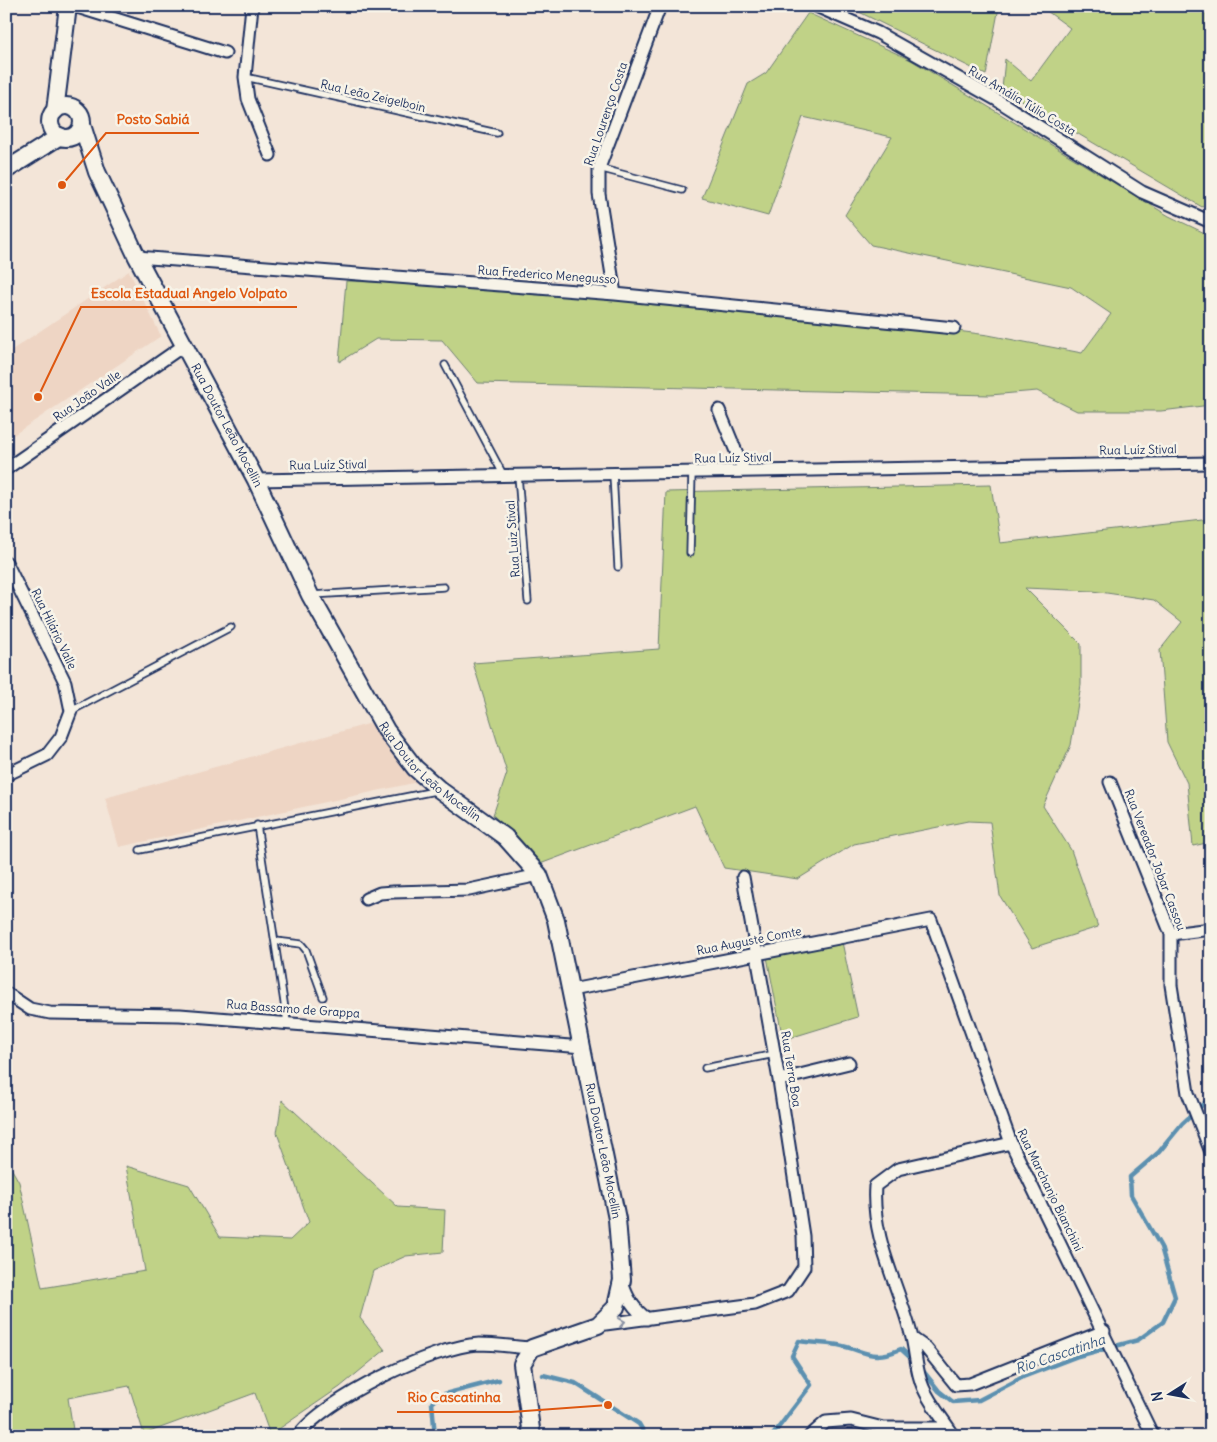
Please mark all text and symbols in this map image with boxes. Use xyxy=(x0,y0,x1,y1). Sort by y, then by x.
street label: Rua Lourenço Costa xyxy=(581,60,630,168)
street label: Rua Amália Túlio Costa xyxy=(966,63,1079,139)
street label: Rua Leão Zeigelboin xyxy=(319,76,427,115)
callout: Posto Sabiá xyxy=(106,104,199,133)
text: Posto Sabiá xyxy=(117,110,189,128)
street label: Rua Frederico Menegusso xyxy=(477,262,617,287)
callout: Escola Estadual Angelo Volpato xyxy=(81,278,297,307)
text: Escola Estadual Angelo Volpato xyxy=(91,284,287,302)
street label: Rua Doutor Leão Mocellin xyxy=(188,361,266,489)
street label: Rua João Valle xyxy=(50,367,123,424)
street label: Rua Luíz Stival xyxy=(1099,441,1177,458)
street label: Rua Luíz Stival xyxy=(694,449,772,466)
street label: Rua Luíz Stival xyxy=(289,456,367,473)
street label: Rua Luiz Stival xyxy=(502,500,523,578)
street label: Rua Hilário Valle xyxy=(28,586,80,672)
street label: Rua Doutor Leão Mocellin xyxy=(376,719,484,824)
street label: Rua Vereador Jobar Cassou xyxy=(1122,787,1189,933)
street label: Rua Auguste Comte xyxy=(695,923,803,958)
street label: Rua Bassamo de Grappa xyxy=(226,996,361,1021)
street label: Rua Terra Boa xyxy=(778,1030,805,1108)
street label: Rua Doutor Leão Mocellin xyxy=(582,1082,625,1220)
street label: Rua Marchanjo Bianchini xyxy=(1014,1126,1087,1253)
one-way arrow xyxy=(619,1317,627,1328)
water label: Rio Cascatinha xyxy=(1013,1330,1108,1378)
north arrow xyxy=(1144,1370,1194,1420)
callout: Rio Cascatinha xyxy=(397,1383,511,1412)
text: Rio Cascatinha xyxy=(407,1388,501,1406)
text: N xyxy=(1147,1390,1167,1403)

